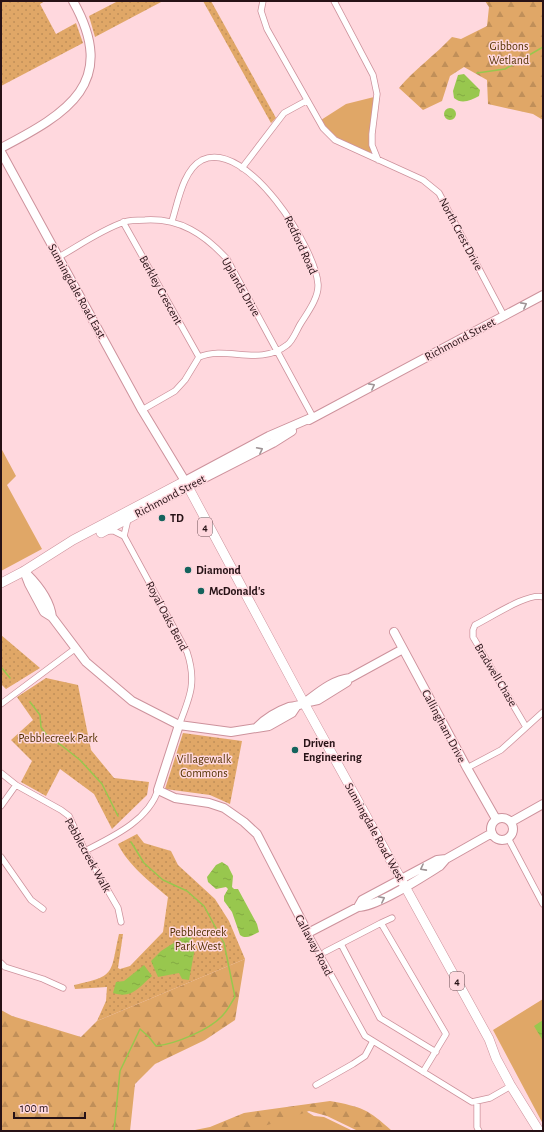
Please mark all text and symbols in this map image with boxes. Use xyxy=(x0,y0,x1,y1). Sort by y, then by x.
park label: Gibbons Wetland xyxy=(489,40,529,66)
street label: North Crest Drive xyxy=(437,196,485,272)
street label: Redford Road xyxy=(282,214,320,276)
street label: Sunningdale Road East xyxy=(46,242,108,341)
street label: Berkley Crescent xyxy=(136,253,185,327)
street label: Uplands Drive xyxy=(219,256,263,318)
one-way arrow xyxy=(520,303,528,310)
street label: Richmond Street xyxy=(423,315,498,363)
one-way arrow xyxy=(368,383,376,391)
one-way arrow xyxy=(255,447,263,455)
street label: Richmond Street xyxy=(133,472,208,520)
place label: TD xyxy=(170,512,184,524)
marker: TD xyxy=(157,513,167,523)
road number: 4 xyxy=(198,518,212,536)
place label: Diamond xyxy=(196,564,242,576)
marker: Diamond xyxy=(183,565,193,575)
street label: Royal Oaks Bend xyxy=(143,579,190,653)
place label: McDonald's xyxy=(209,585,265,597)
marker: McDonald's xyxy=(196,586,206,596)
street label: Bradwell Chase xyxy=(473,641,519,709)
street label: Callingham Drive xyxy=(420,687,468,765)
park label: Pebblecreek Park xyxy=(18,732,98,744)
place label: Driven Engineering xyxy=(303,737,363,763)
marker: Driven Engineering xyxy=(290,745,300,755)
park label: Villagewalk Commons xyxy=(177,753,232,779)
street label: Sunningdale Road West xyxy=(343,781,407,884)
street label: Pebblecreek Walk xyxy=(63,816,114,895)
one-way arrow xyxy=(420,863,427,870)
one-way arrow xyxy=(378,896,385,904)
street label: Callaway Road xyxy=(292,912,335,978)
park label: Pebblecreek Park West xyxy=(169,926,227,952)
road number: 4 xyxy=(450,972,464,990)
scale bar xyxy=(14,1094,85,1120)
text: 100 m xyxy=(20,1102,48,1114)

